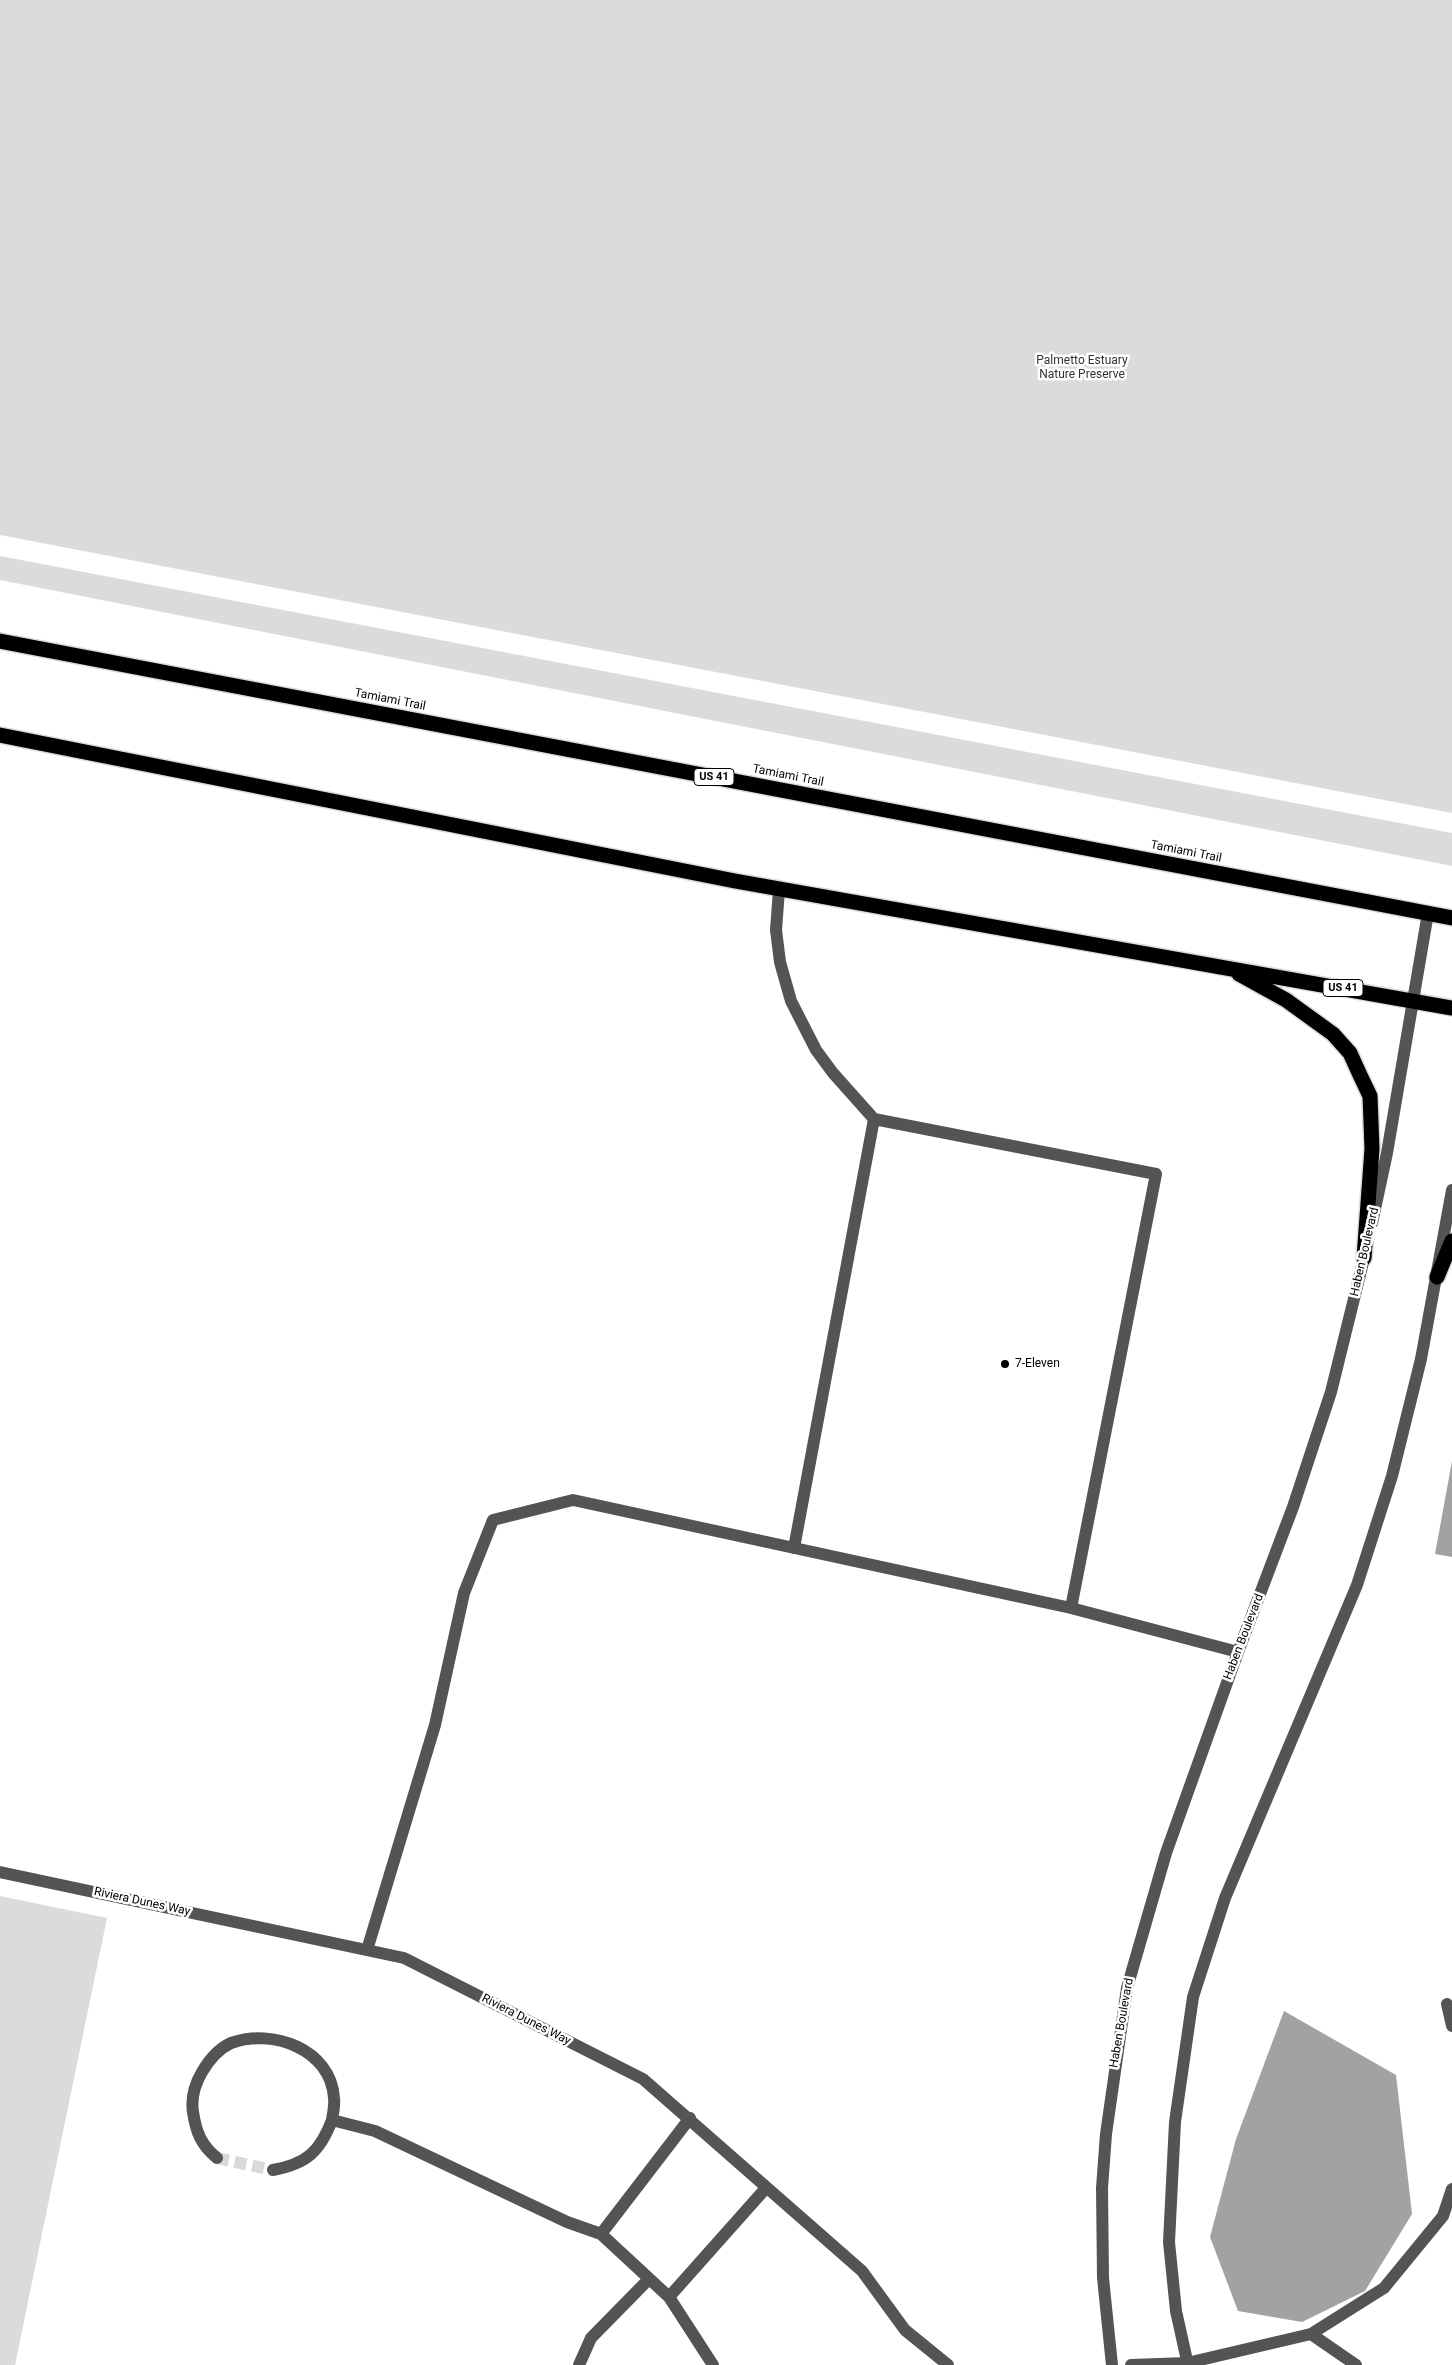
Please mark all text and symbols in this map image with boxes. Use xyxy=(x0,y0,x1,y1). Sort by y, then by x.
park label: Palmetto Estuary Nature Preserve xyxy=(1036,354,1128,382)
street label: Tamiami Trail xyxy=(353,686,427,714)
street label: Tamiami Trail xyxy=(751,762,825,790)
road number: US 41 xyxy=(694,769,734,786)
street label: Tamiami Trail xyxy=(1149,838,1223,866)
road number: US 41 xyxy=(1323,980,1363,996)
street label: Haben Boulevard xyxy=(1348,1206,1382,1298)
place label: 7-Eleven xyxy=(1015,1357,1060,1371)
marker: 7-Eleven xyxy=(999,1358,1011,1370)
street label: Haben Boulevard xyxy=(1221,1592,1267,1682)
street label: Riviera Dunes Way xyxy=(93,1885,191,1919)
street label: Haben Boulevard xyxy=(1107,1977,1137,2069)
street label: Riviera Dunes Way xyxy=(479,1991,573,2049)

